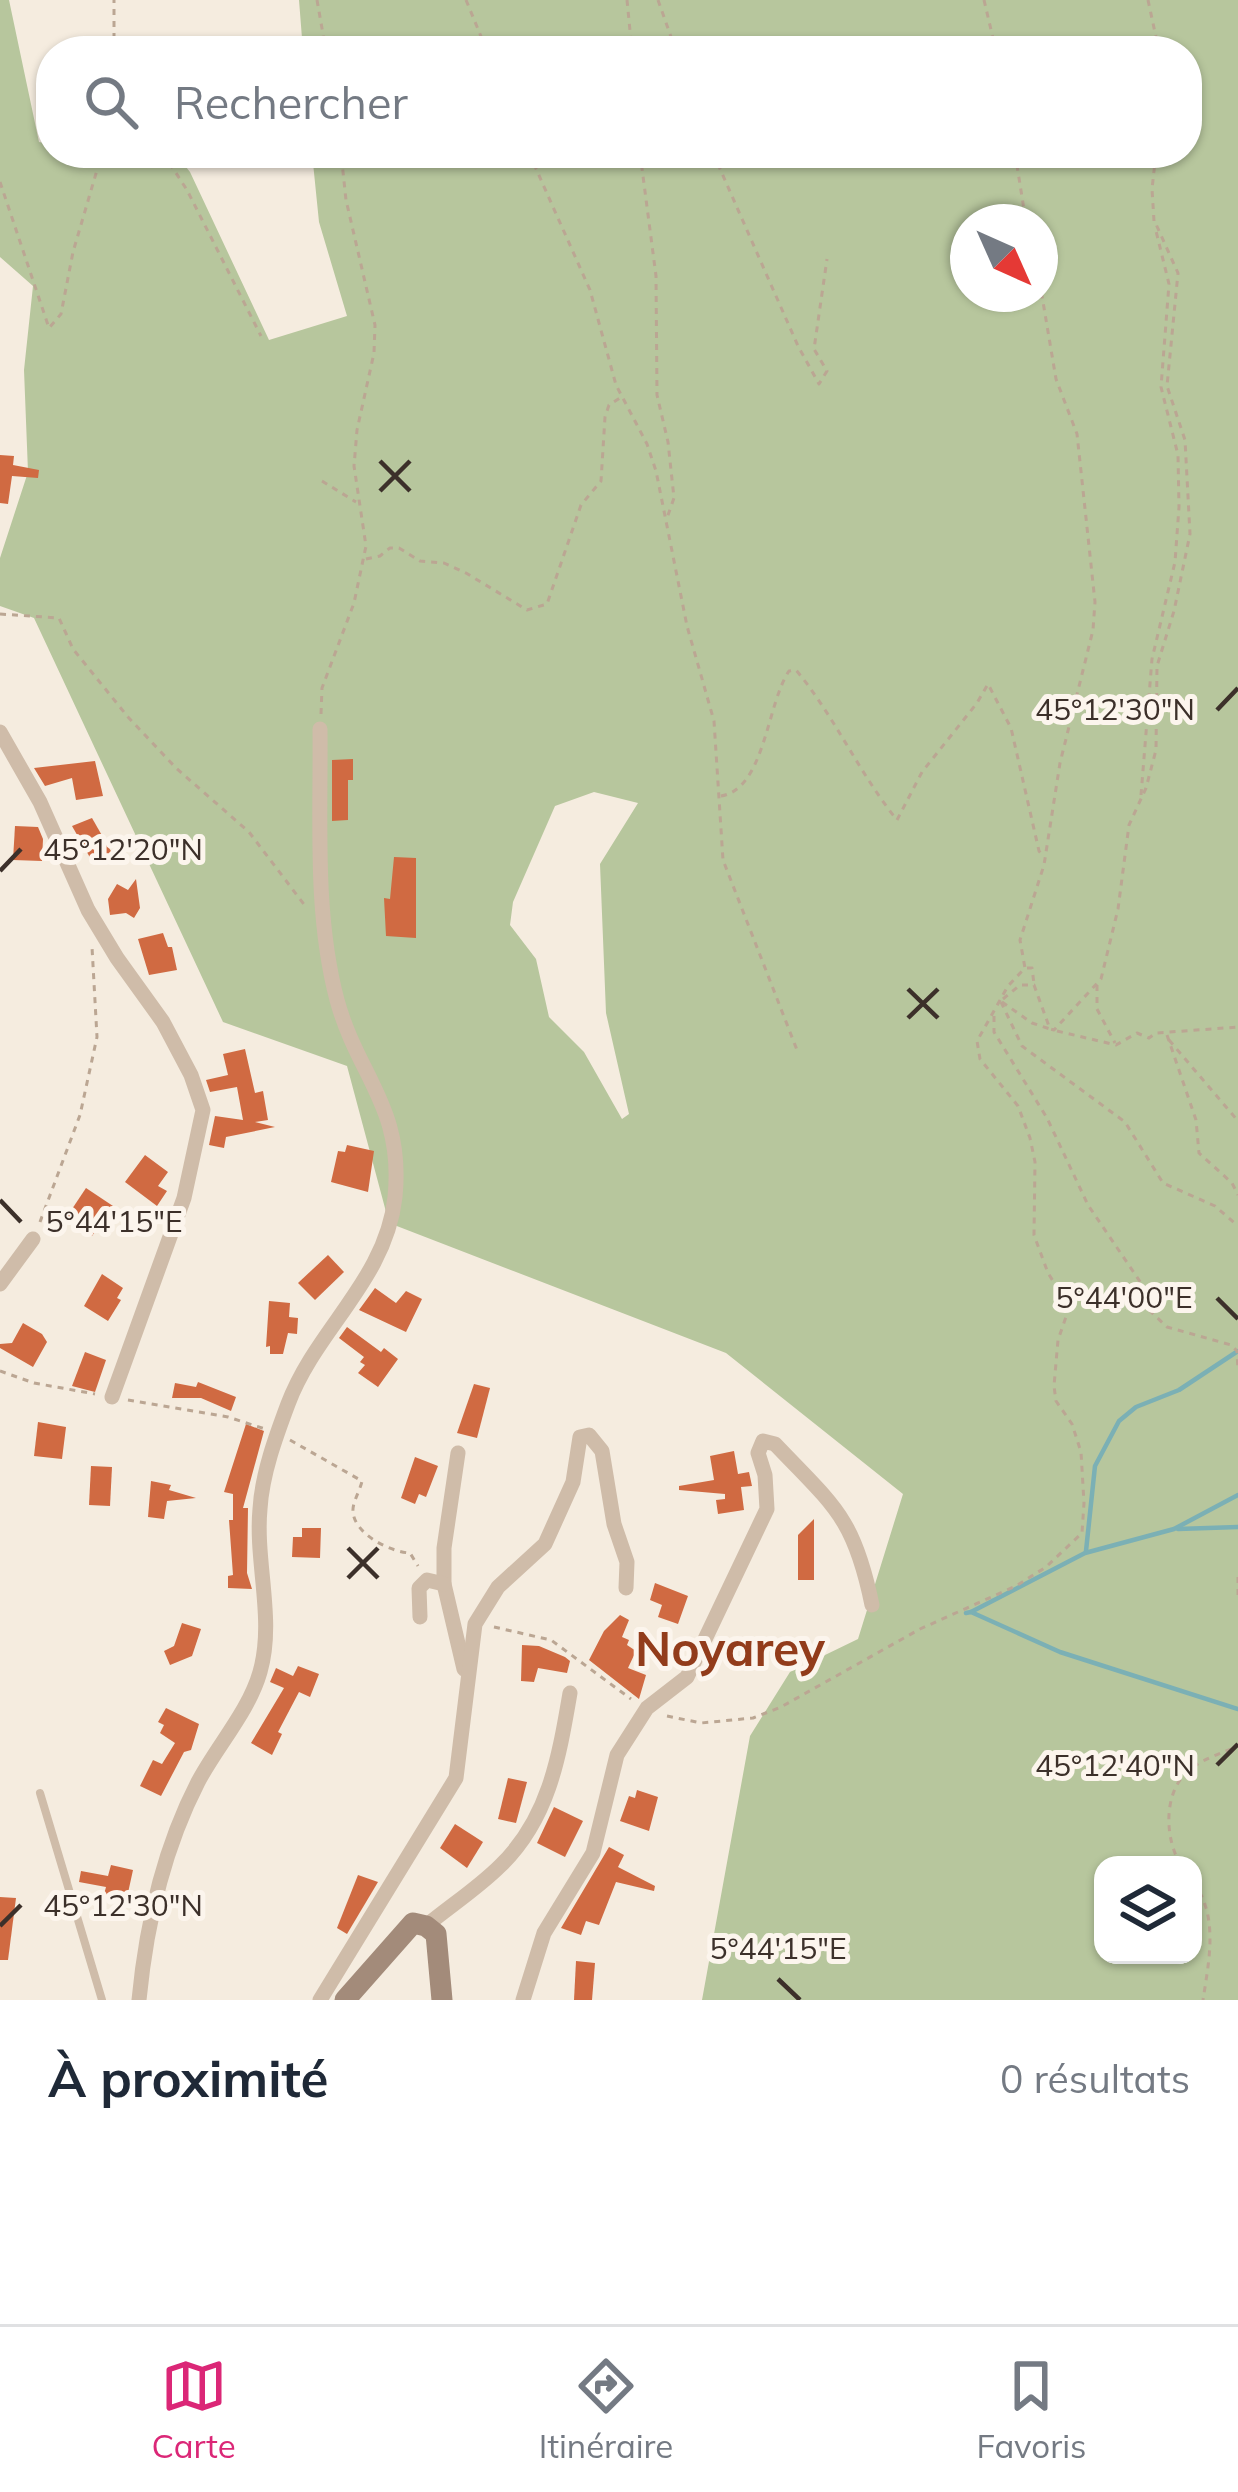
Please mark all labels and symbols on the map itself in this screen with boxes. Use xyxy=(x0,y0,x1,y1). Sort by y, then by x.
north arrow xyxy=(950,204,1058,312)
text: 45°12'30"N xyxy=(1035,690,1195,728)
text: 45°12'20"N xyxy=(43,830,203,868)
text: 5°44'15"E xyxy=(45,1202,183,1240)
text: 5°44'00"E xyxy=(1055,1278,1193,1316)
district label: Noyarey xyxy=(635,1618,826,1678)
text: 45°12'40"N xyxy=(1035,1746,1195,1784)
text: 45°12'30"N xyxy=(43,1886,203,1924)
text: 5°44'15"E xyxy=(709,1929,847,1967)

